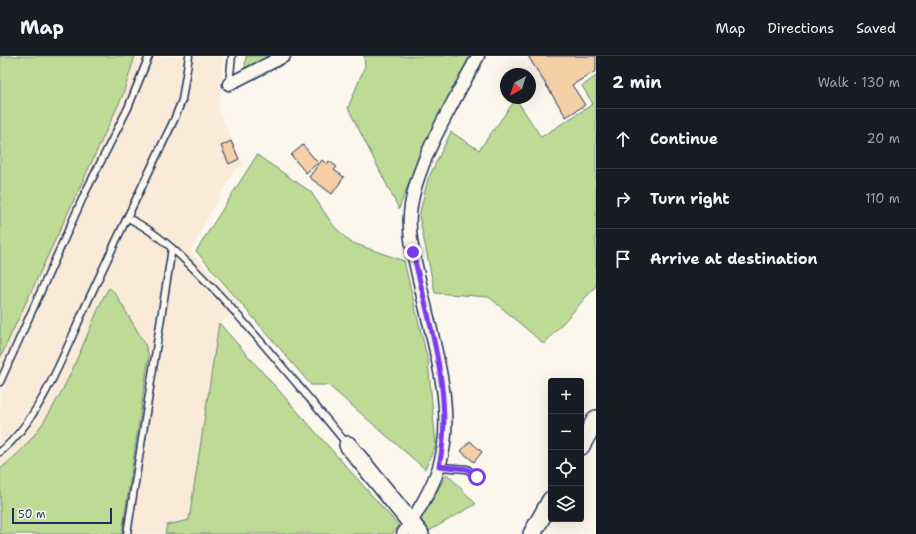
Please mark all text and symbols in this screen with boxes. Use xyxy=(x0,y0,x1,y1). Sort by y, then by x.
text: Map xyxy=(20,15,64,40)
text: Map xyxy=(716,19,746,37)
text: Directions xyxy=(768,19,834,37)
text: Saved xyxy=(856,19,896,37)
north arrow xyxy=(500,68,536,104)
text: 2 min xyxy=(612,71,662,93)
text: Walk · 130 m xyxy=(818,74,900,91)
icon: ahead xyxy=(612,128,634,150)
text: Continue xyxy=(650,129,718,149)
text: 20 m xyxy=(867,130,900,147)
icon: right xyxy=(612,188,634,210)
text: Turn right xyxy=(650,189,730,209)
text: 110 m xyxy=(865,190,900,207)
route end xyxy=(404,243,422,261)
icon: arrive xyxy=(612,248,634,270)
text: Arrive at destination xyxy=(650,249,818,269)
map controls xyxy=(548,378,584,522)
button: + xyxy=(548,378,584,414)
button: − xyxy=(548,414,584,450)
button: locate xyxy=(548,450,584,486)
route start xyxy=(468,468,486,486)
button: layers xyxy=(548,486,584,522)
scale bar xyxy=(12,506,112,525)
text: 50 m xyxy=(18,507,46,522)

